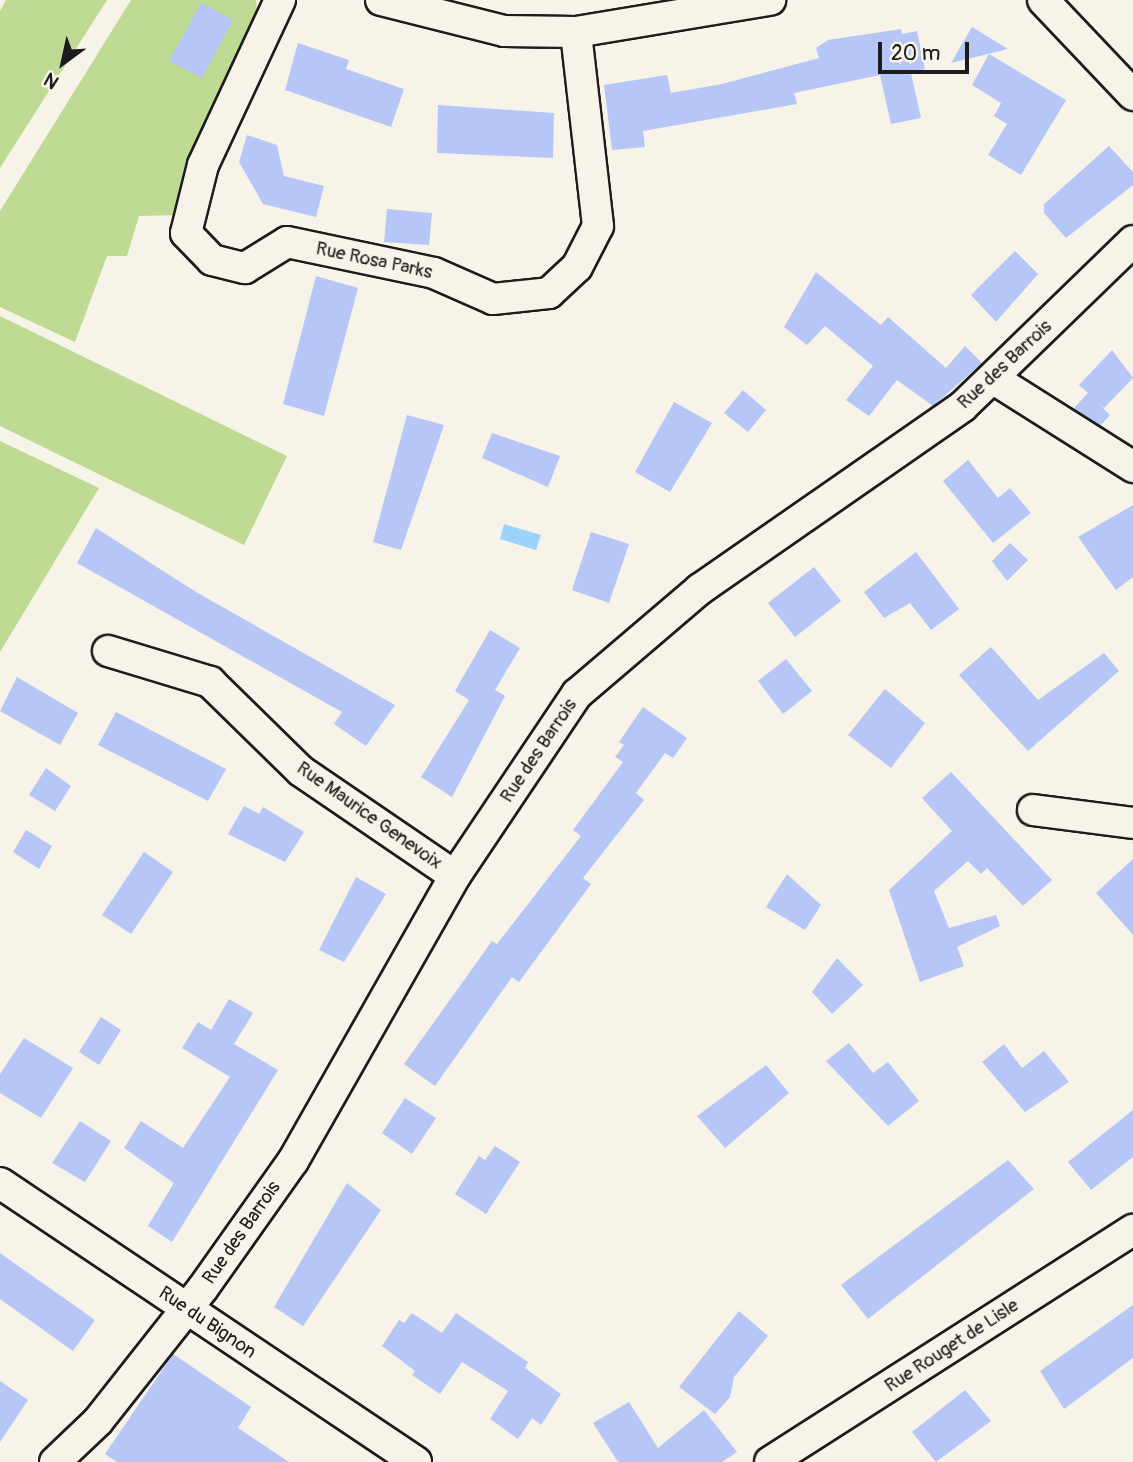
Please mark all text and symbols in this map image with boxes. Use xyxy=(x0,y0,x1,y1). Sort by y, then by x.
north arrow xyxy=(28,28,98,98)
scale bar xyxy=(881,28,972,72)
text: 20 m xyxy=(891,40,940,67)
text: N xyxy=(40,67,63,94)
street label: Rue Rosa Parks xyxy=(314,238,434,284)
street label: Rue des Barrois xyxy=(953,316,1057,414)
street label: Rue des Barrois xyxy=(496,695,582,807)
street label: Rue Maurice Genevoix xyxy=(292,757,446,875)
street label: Rue des Barrois xyxy=(198,1177,286,1289)
street label: Rue du Bignon xyxy=(154,1282,260,1364)
street label: Rue Rouget de Lisle xyxy=(881,1294,1023,1398)

